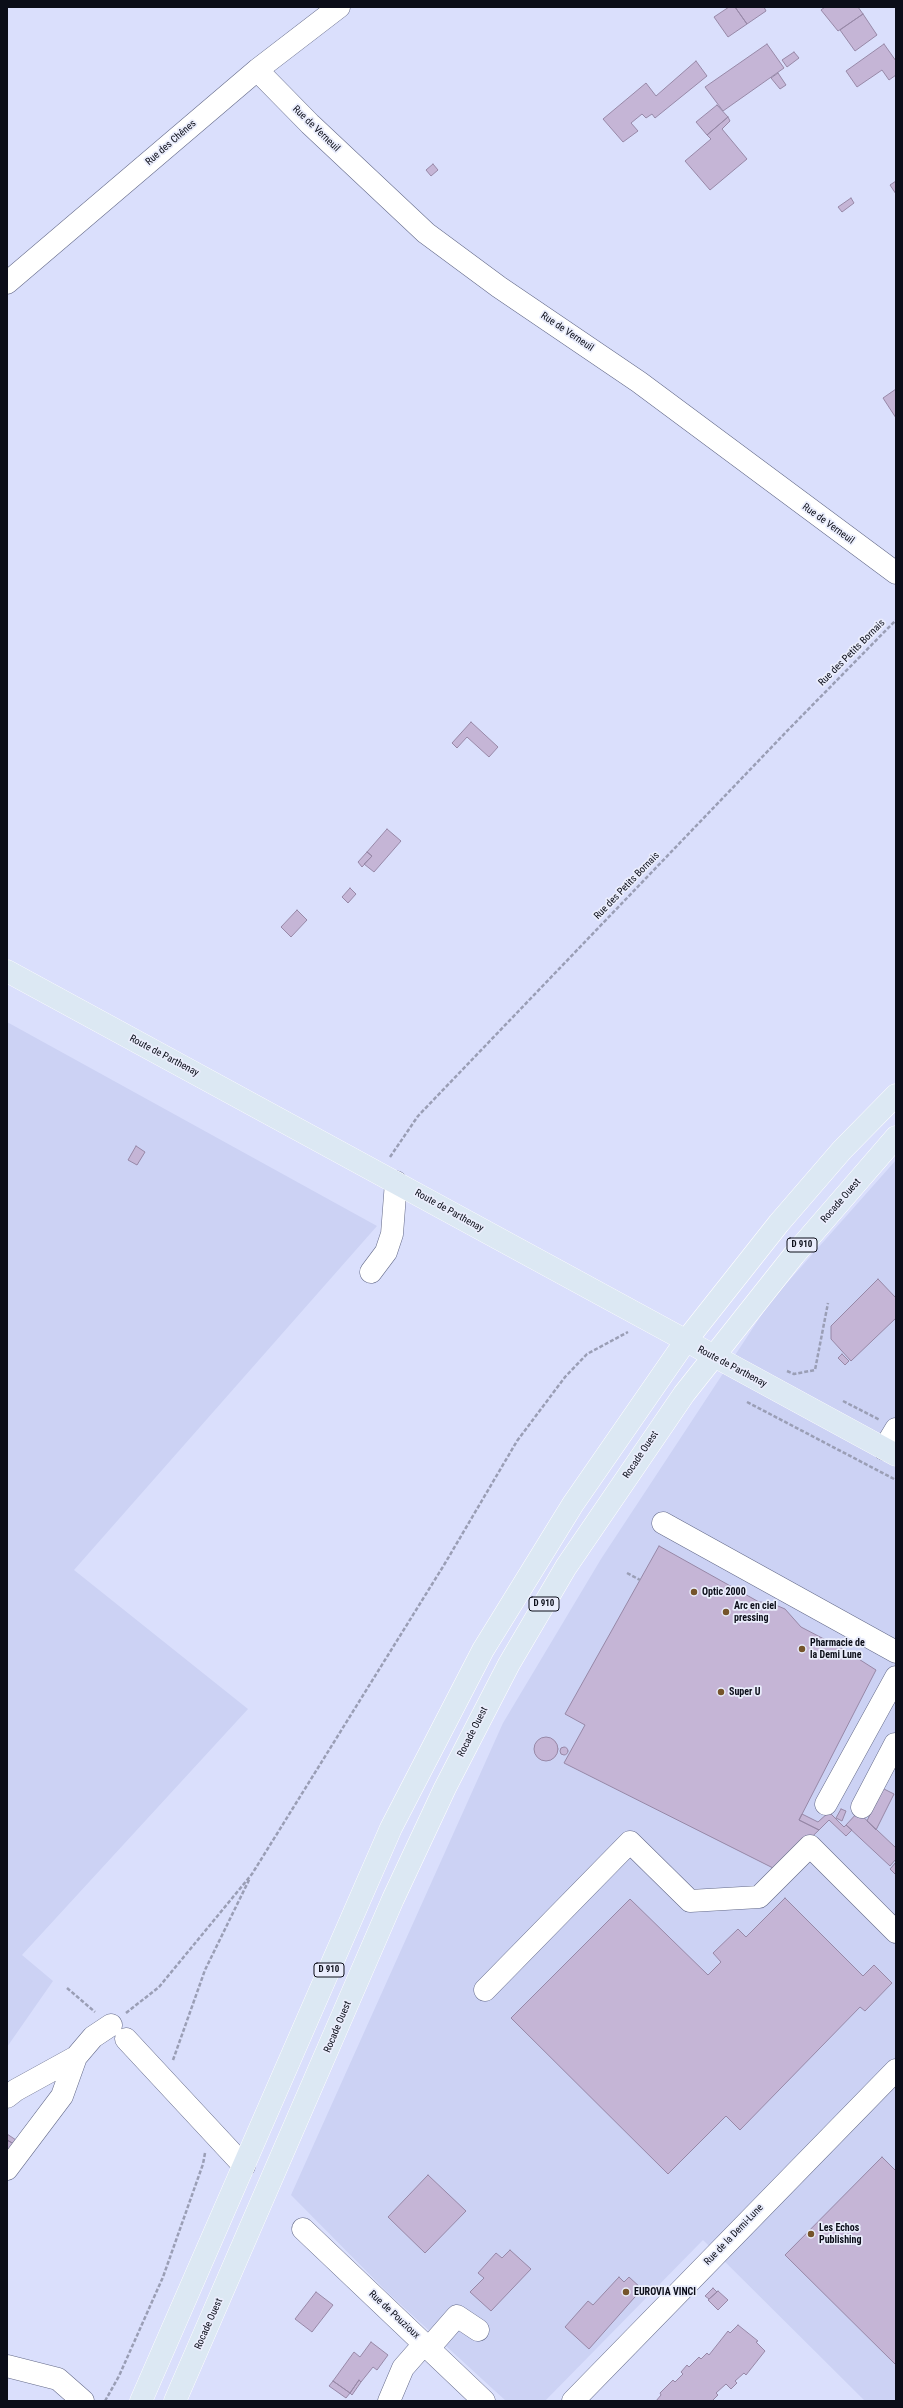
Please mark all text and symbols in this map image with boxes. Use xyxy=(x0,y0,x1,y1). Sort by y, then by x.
street label: Rue de Verneuil xyxy=(290,103,342,155)
street label: Rue des Chênes xyxy=(143,118,199,168)
street label: Rue de Verneuil xyxy=(538,310,596,354)
street label: Rue de Verneuil xyxy=(800,501,856,547)
street label: Rue des Petits Bornais xyxy=(816,617,888,689)
street label: Rue des Petits Bornais xyxy=(592,850,662,922)
street label: Route de Parthenay xyxy=(127,1033,201,1079)
street label: Rocade Ouest xyxy=(819,1176,863,1226)
street label: Route de Parthenay xyxy=(412,1187,486,1235)
road number: D 910 xyxy=(787,1238,817,1252)
street label: Route de Parthenay xyxy=(695,1344,769,1390)
street label: Rocade Ouest xyxy=(621,1429,661,1481)
place label: Optic 2000 xyxy=(702,1586,746,1598)
marker: Optic 2000 xyxy=(689,1587,699,1597)
road number: D 910 xyxy=(529,1597,559,1611)
place label: Arc en ciel pressing xyxy=(734,1600,777,1624)
marker: Arc en ciel pressing xyxy=(721,1607,731,1617)
place label: Pharmacie de la Demi Lune xyxy=(810,1637,865,1660)
marker: Pharmacie de la Demi Lune xyxy=(797,1644,807,1654)
place label: Super U xyxy=(729,1686,760,1698)
marker: Super U xyxy=(716,1687,726,1697)
street label: Rocade Ouest xyxy=(455,1705,491,1759)
road number: D 910 xyxy=(314,1963,344,1977)
street label: Rocade Ouest xyxy=(322,1999,354,2055)
street label: Rue de la Demi-Lune xyxy=(702,2202,766,2268)
place label: Les Echos Publishing xyxy=(819,2222,862,2246)
marker: Les Echos Publishing xyxy=(806,2229,816,2239)
place label: EUROVIA VINCI xyxy=(634,2286,696,2298)
marker: EUROVIA VINCI xyxy=(621,2287,631,2297)
street label: Rue de Pouzioux xyxy=(366,2288,422,2342)
street label: Rocade Ouest xyxy=(192,2297,226,2351)

